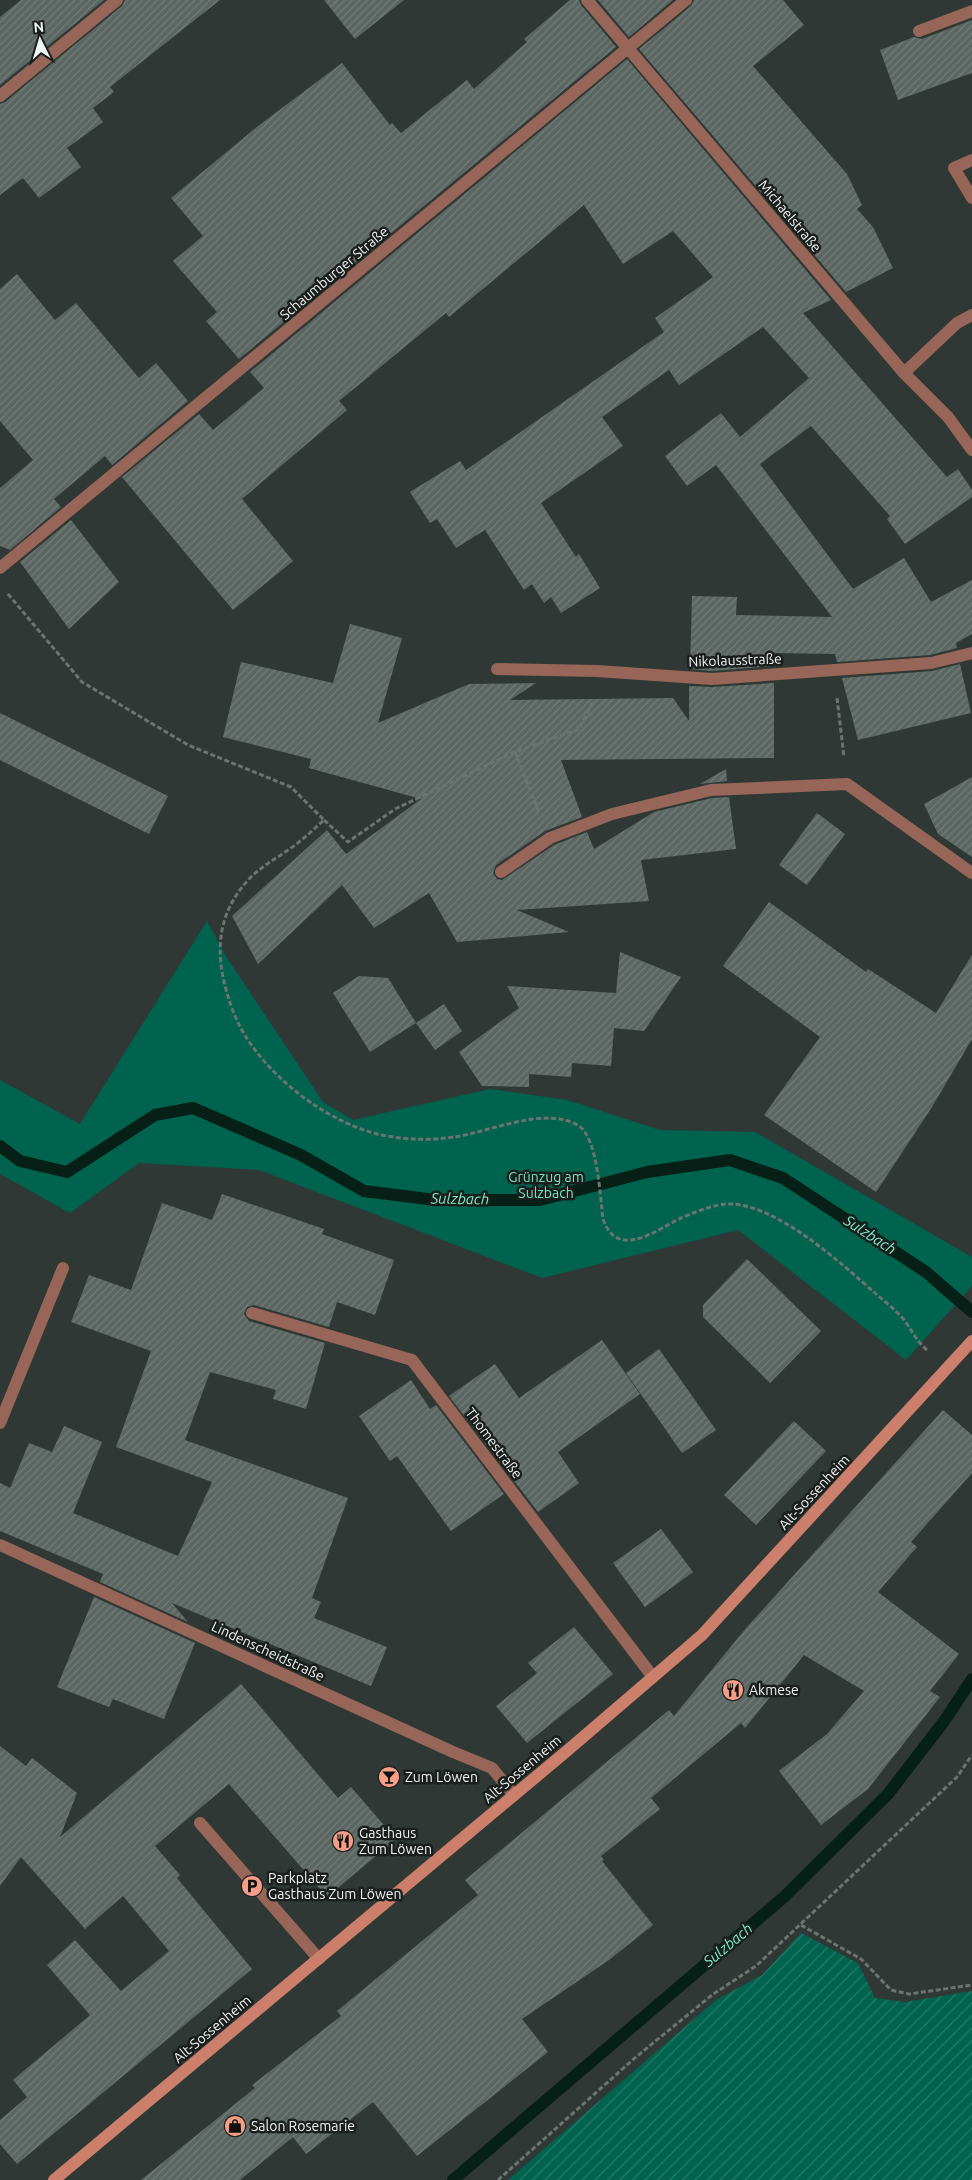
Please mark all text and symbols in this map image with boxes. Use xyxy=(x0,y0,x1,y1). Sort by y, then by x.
north arrow xyxy=(15,15,65,65)
text: N xyxy=(33,19,45,35)
street label: Michaelstraße xyxy=(755,177,825,255)
street label: Schaumburger Straße xyxy=(277,223,391,323)
street label: Nikolausstraße xyxy=(688,650,782,670)
park label: Grünzug am Sulzbach xyxy=(508,1169,584,1201)
water label: Sulzbach xyxy=(430,1189,489,1208)
water label: Sulzbach xyxy=(840,1211,899,1258)
street label: Thomestraße xyxy=(462,1405,526,1481)
street label: Alt-Sossenheim xyxy=(775,1451,853,1533)
street label: Lindenscheidstraße xyxy=(209,1618,327,1684)
restaurant icon: Akmese xyxy=(721,1678,745,1702)
place label: Akmese xyxy=(749,1682,799,1698)
street label: Alt-Sossenheim xyxy=(480,1732,564,1806)
bar icon: Zum Löwen xyxy=(377,1765,401,1789)
place label: Zum Löwen xyxy=(405,1769,478,1785)
place label: Gasthaus Zum Löwen xyxy=(359,1825,432,1857)
restaurant icon: Gasthaus Zum Löwen xyxy=(331,1829,355,1853)
place label: Parkplatz Gasthaus Zum Löwen xyxy=(268,1870,402,1902)
parking icon: Parkplatz Gasthaus Zum Löwen xyxy=(240,1874,264,1898)
water label: Sulzbach xyxy=(699,1919,756,1971)
street label: Alt-Sossenheim xyxy=(170,1992,254,2066)
shop icon: Salon Rosemarie xyxy=(223,2114,247,2138)
place label: Salon Rosemarie xyxy=(251,2118,355,2134)

